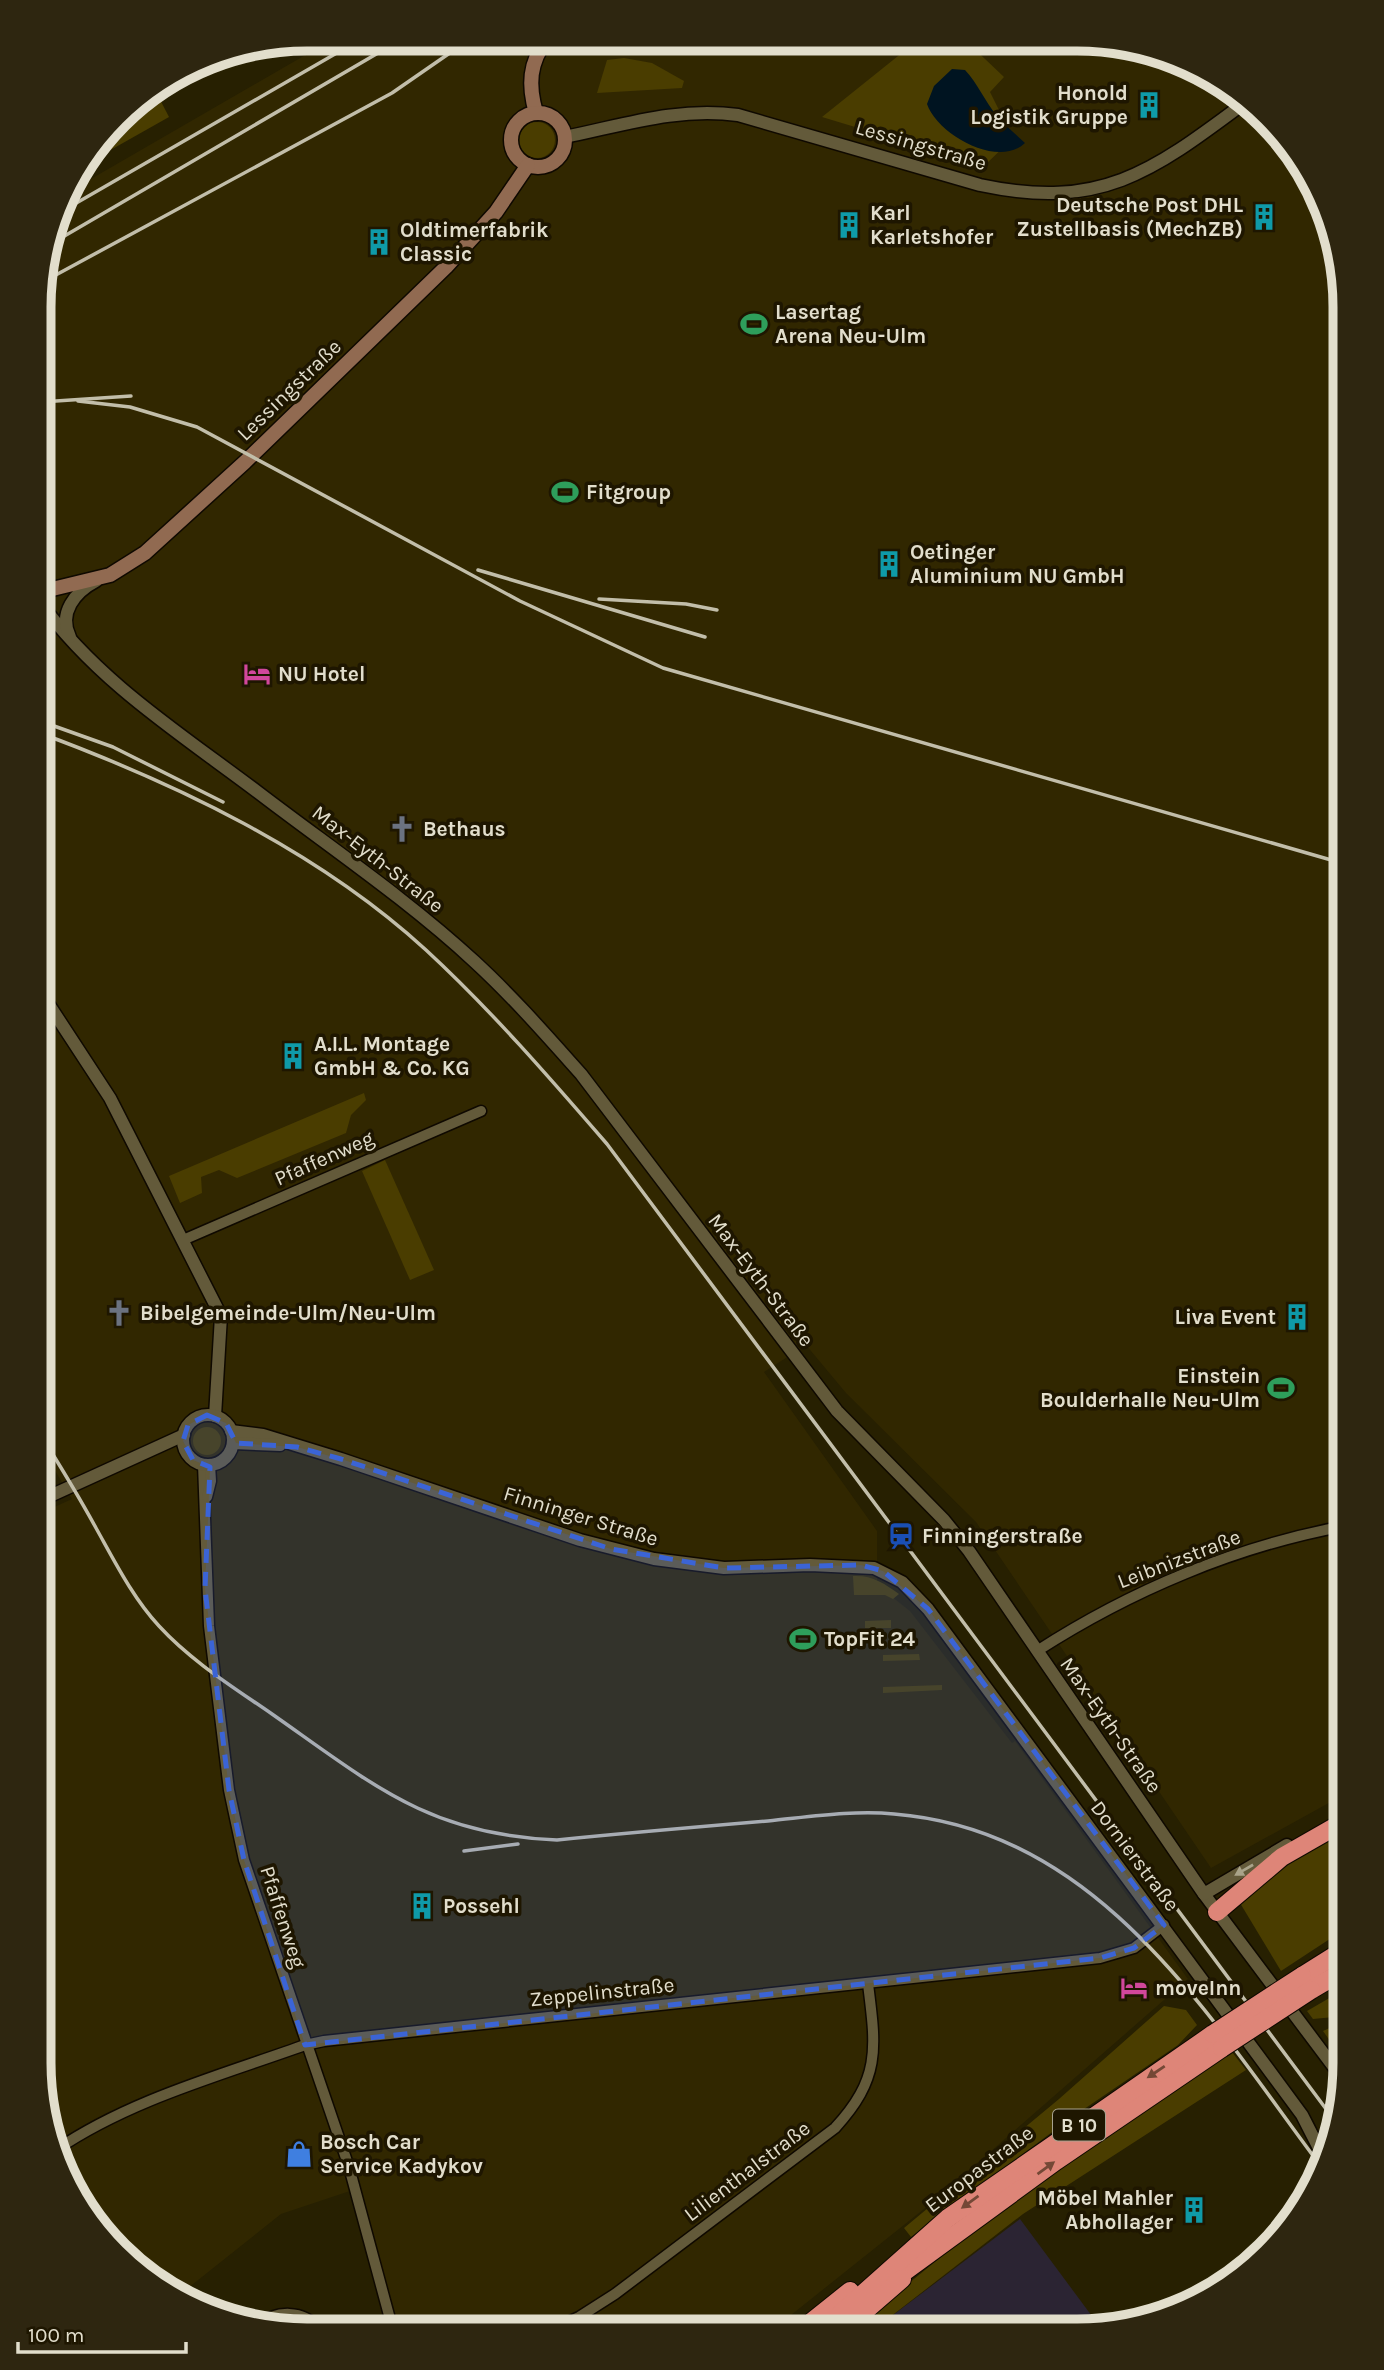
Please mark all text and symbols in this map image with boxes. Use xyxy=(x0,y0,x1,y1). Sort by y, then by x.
place label: Honold Logistik Gruppe xyxy=(970,81,1128,129)
building icon: Honold Logistik Gruppe xyxy=(1134,90,1164,120)
street label: Lessingstraße xyxy=(853,115,989,175)
place label: Deutsche Post DHL Zustellbasis (MechZB) xyxy=(1017,193,1244,241)
place label: Karl Karletshofer xyxy=(870,201,994,249)
building icon: Deutsche Post DHL Zustellbasis (MechZB) xyxy=(1249,202,1279,232)
building icon: Karl Karletshofer xyxy=(834,210,864,240)
place label: Oldtimerfabrik Classic xyxy=(400,218,549,266)
building icon: Oldtimerfabrik Classic xyxy=(364,227,394,257)
place label: Lasertag Arena Neu-Ulm xyxy=(775,300,926,348)
sports icon: Lasertag Arena Neu-Ulm xyxy=(739,309,769,339)
street label: Lessingstraße xyxy=(232,334,346,446)
sports icon: Fitgroup xyxy=(550,477,580,507)
place label: Fitgroup xyxy=(586,480,671,504)
place label: Oetinger Aluminium NU GmbH xyxy=(910,540,1125,588)
building icon: Oetinger Aluminium NU GmbH xyxy=(874,549,904,579)
hotel icon: NU Hotel xyxy=(242,659,272,689)
place label: NU Hotel xyxy=(278,662,365,686)
street label: Max-Eyth-Straße xyxy=(307,800,449,918)
church icon: Bethaus xyxy=(387,814,417,844)
place label: Bethaus xyxy=(423,817,506,841)
place label: A.I.L. Montage GmbH & Co. KG xyxy=(314,1032,470,1080)
building icon: A.I.L. Montage GmbH & Co. KG xyxy=(278,1041,308,1071)
street label: Pfaffenweg xyxy=(271,1125,377,1191)
street label: Max-Eyth-Straße xyxy=(703,1209,819,1351)
church icon: Bibelgemeinde-Ulm/Neu-Ulm xyxy=(104,1298,134,1328)
place label: Bibelgemeinde-Ulm/Neu-Ulm xyxy=(140,1301,436,1325)
building icon: Liva Event xyxy=(1282,1302,1312,1332)
place label: Liva Event xyxy=(1175,1305,1276,1329)
place label: Einstein Boulderhalle Neu-Ulm xyxy=(1040,1364,1260,1412)
sports icon: Einstein Boulderhalle Neu-Ulm xyxy=(1266,1373,1296,1403)
street label: Finninger Straße xyxy=(501,1481,661,1551)
station icon: Finningerstraße xyxy=(886,1521,916,1551)
place label: Finningerstraße xyxy=(922,1524,1083,1548)
street label: Leibnizstraße xyxy=(1114,1525,1244,1593)
sports icon: TopFit 24 xyxy=(788,1624,818,1654)
place label: TopFit 24 xyxy=(824,1627,916,1651)
street label: Max-Eyth-Straße xyxy=(1055,1652,1167,1798)
street label: Dornierstraße xyxy=(1086,1796,1184,1916)
street label: Pfaffenweg xyxy=(255,1863,311,1971)
one-way arrow xyxy=(1234,1864,1253,1876)
building icon: Possehl xyxy=(407,1891,437,1921)
place label: Possehl xyxy=(443,1894,520,1918)
street label: Zeppelinstraße xyxy=(529,1972,675,2012)
hotel icon: moveInn xyxy=(1119,1973,1149,2003)
place label: moveInn xyxy=(1155,1976,1241,2000)
one-way arrow xyxy=(1147,2065,1165,2079)
road number: B 10 xyxy=(1053,2110,1105,2140)
street label: Lilienthalstraße xyxy=(679,2116,815,2226)
street label: Europastraße xyxy=(920,2121,1038,2217)
place label: Bosch Car Service Kadykov xyxy=(320,2130,483,2178)
shop icon: Bosch Car Service Kadykov xyxy=(284,2139,314,2169)
one-way arrow xyxy=(1037,2161,1055,2175)
place label: Möbel Mahler Abhollager xyxy=(1038,2186,1174,2234)
one-way arrow xyxy=(961,2195,979,2209)
building icon: Möbel Mahler Abhollager xyxy=(1179,2195,1209,2225)
scale bar xyxy=(18,2310,186,2354)
text: 100 m xyxy=(28,2323,85,2347)

